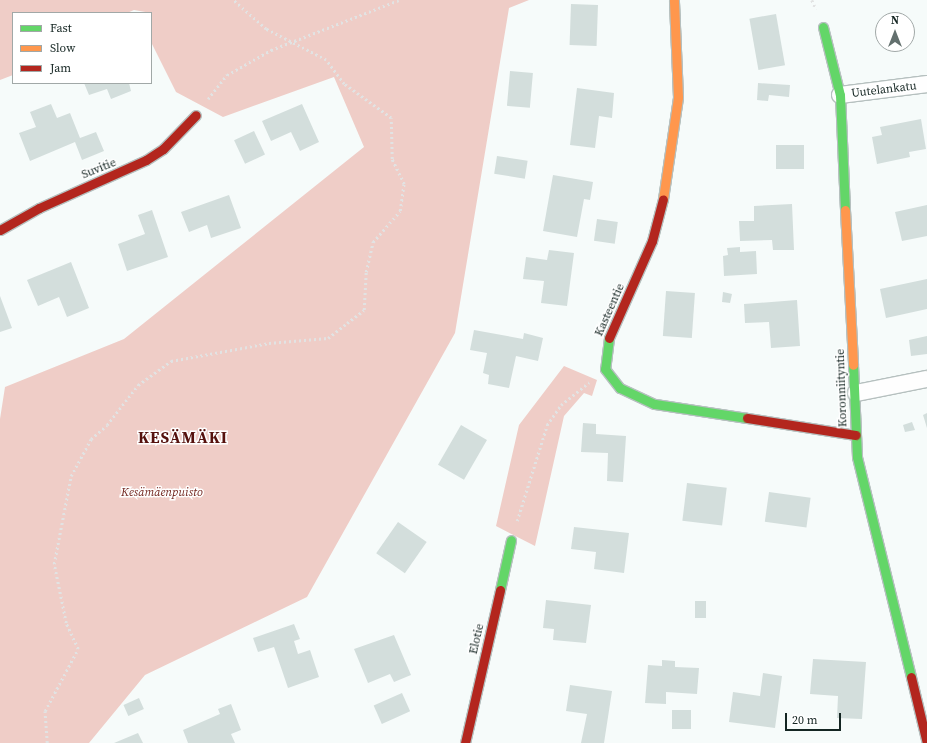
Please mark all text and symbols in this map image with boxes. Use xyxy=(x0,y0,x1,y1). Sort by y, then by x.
legend xyxy=(12,12,152,84)
north arrow xyxy=(875,12,915,52)
text: N xyxy=(891,13,899,28)
text: Fast xyxy=(50,20,72,36)
text: Slow xyxy=(50,40,75,56)
text: Jam xyxy=(50,60,71,76)
street label: Uutelankatu xyxy=(851,79,917,101)
street label: Suvitie xyxy=(80,156,118,182)
street label: Kasteentie xyxy=(592,281,628,339)
street label: Koronniityntie xyxy=(833,349,851,427)
district label: KESÄMÄKI xyxy=(138,427,228,447)
park label: Kesämäenpuisto xyxy=(121,486,203,500)
street label: Elotie xyxy=(467,622,487,656)
scale bar xyxy=(787,705,843,731)
text: 20 m xyxy=(792,712,818,728)

